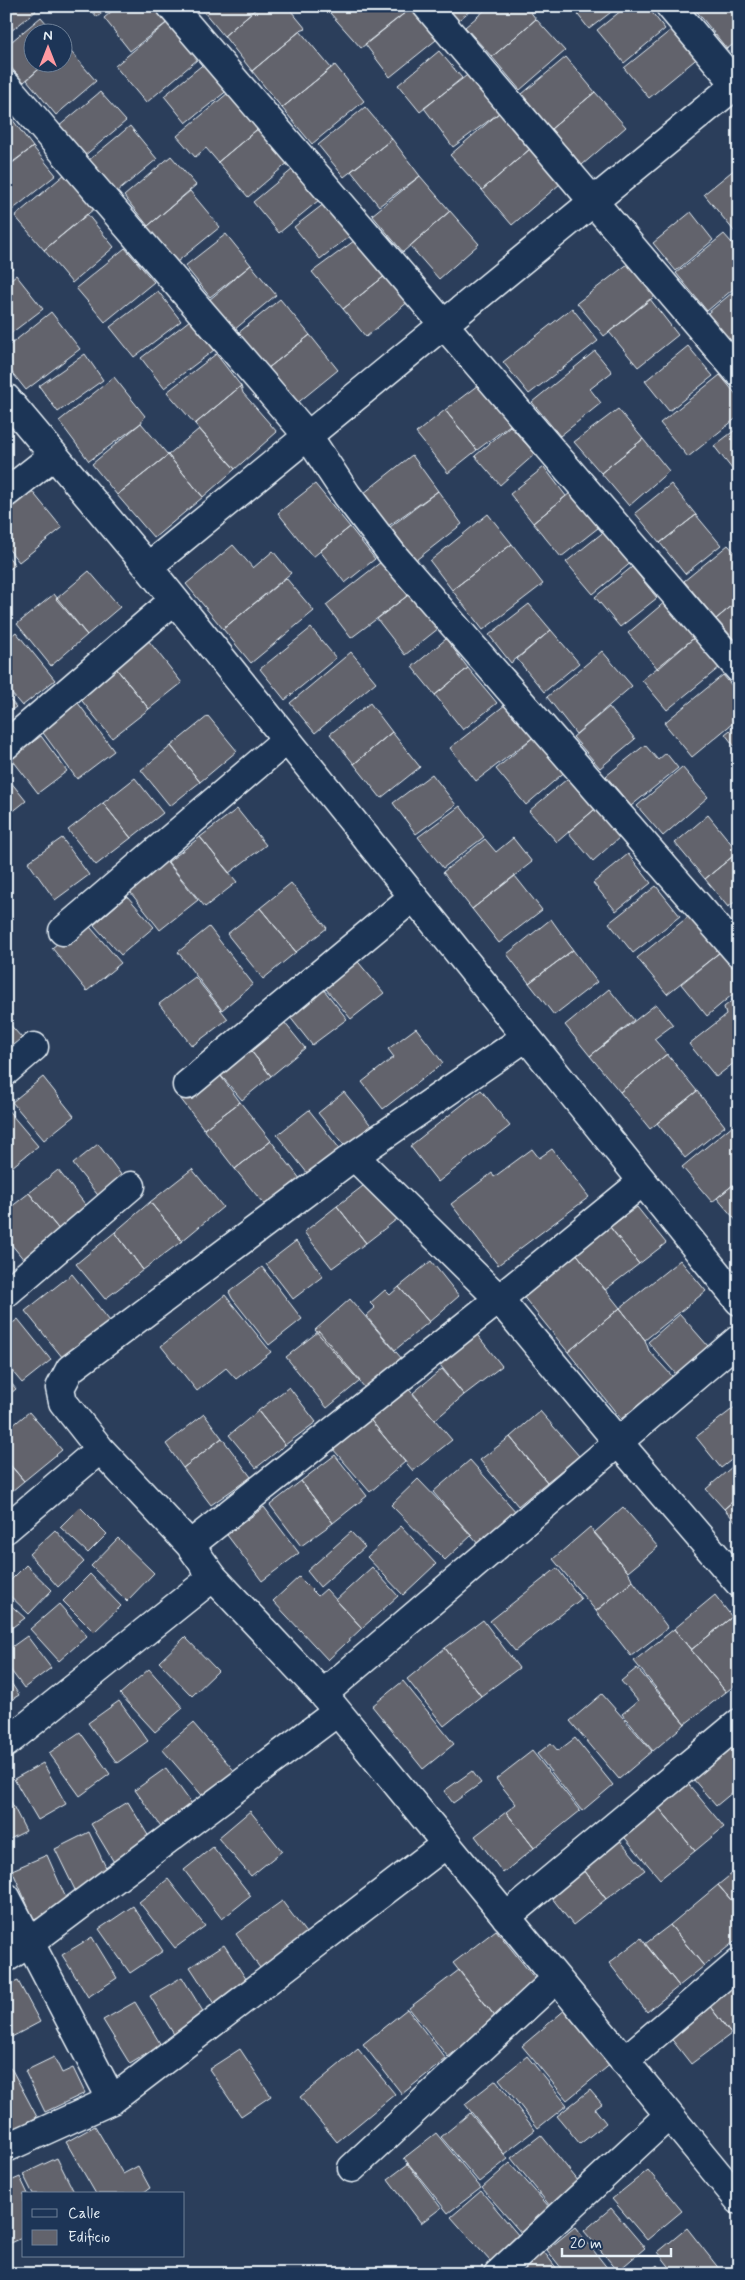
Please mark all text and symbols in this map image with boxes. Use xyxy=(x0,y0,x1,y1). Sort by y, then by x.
north arrow xyxy=(22,22,72,72)
text: N xyxy=(43,27,53,45)
legend xyxy=(22,2192,185,2258)
text: Calle xyxy=(68,2204,100,2224)
scale bar xyxy=(562,2225,671,2257)
text: Edificio xyxy=(68,2228,110,2248)
text: 20 m xyxy=(570,2234,602,2254)

